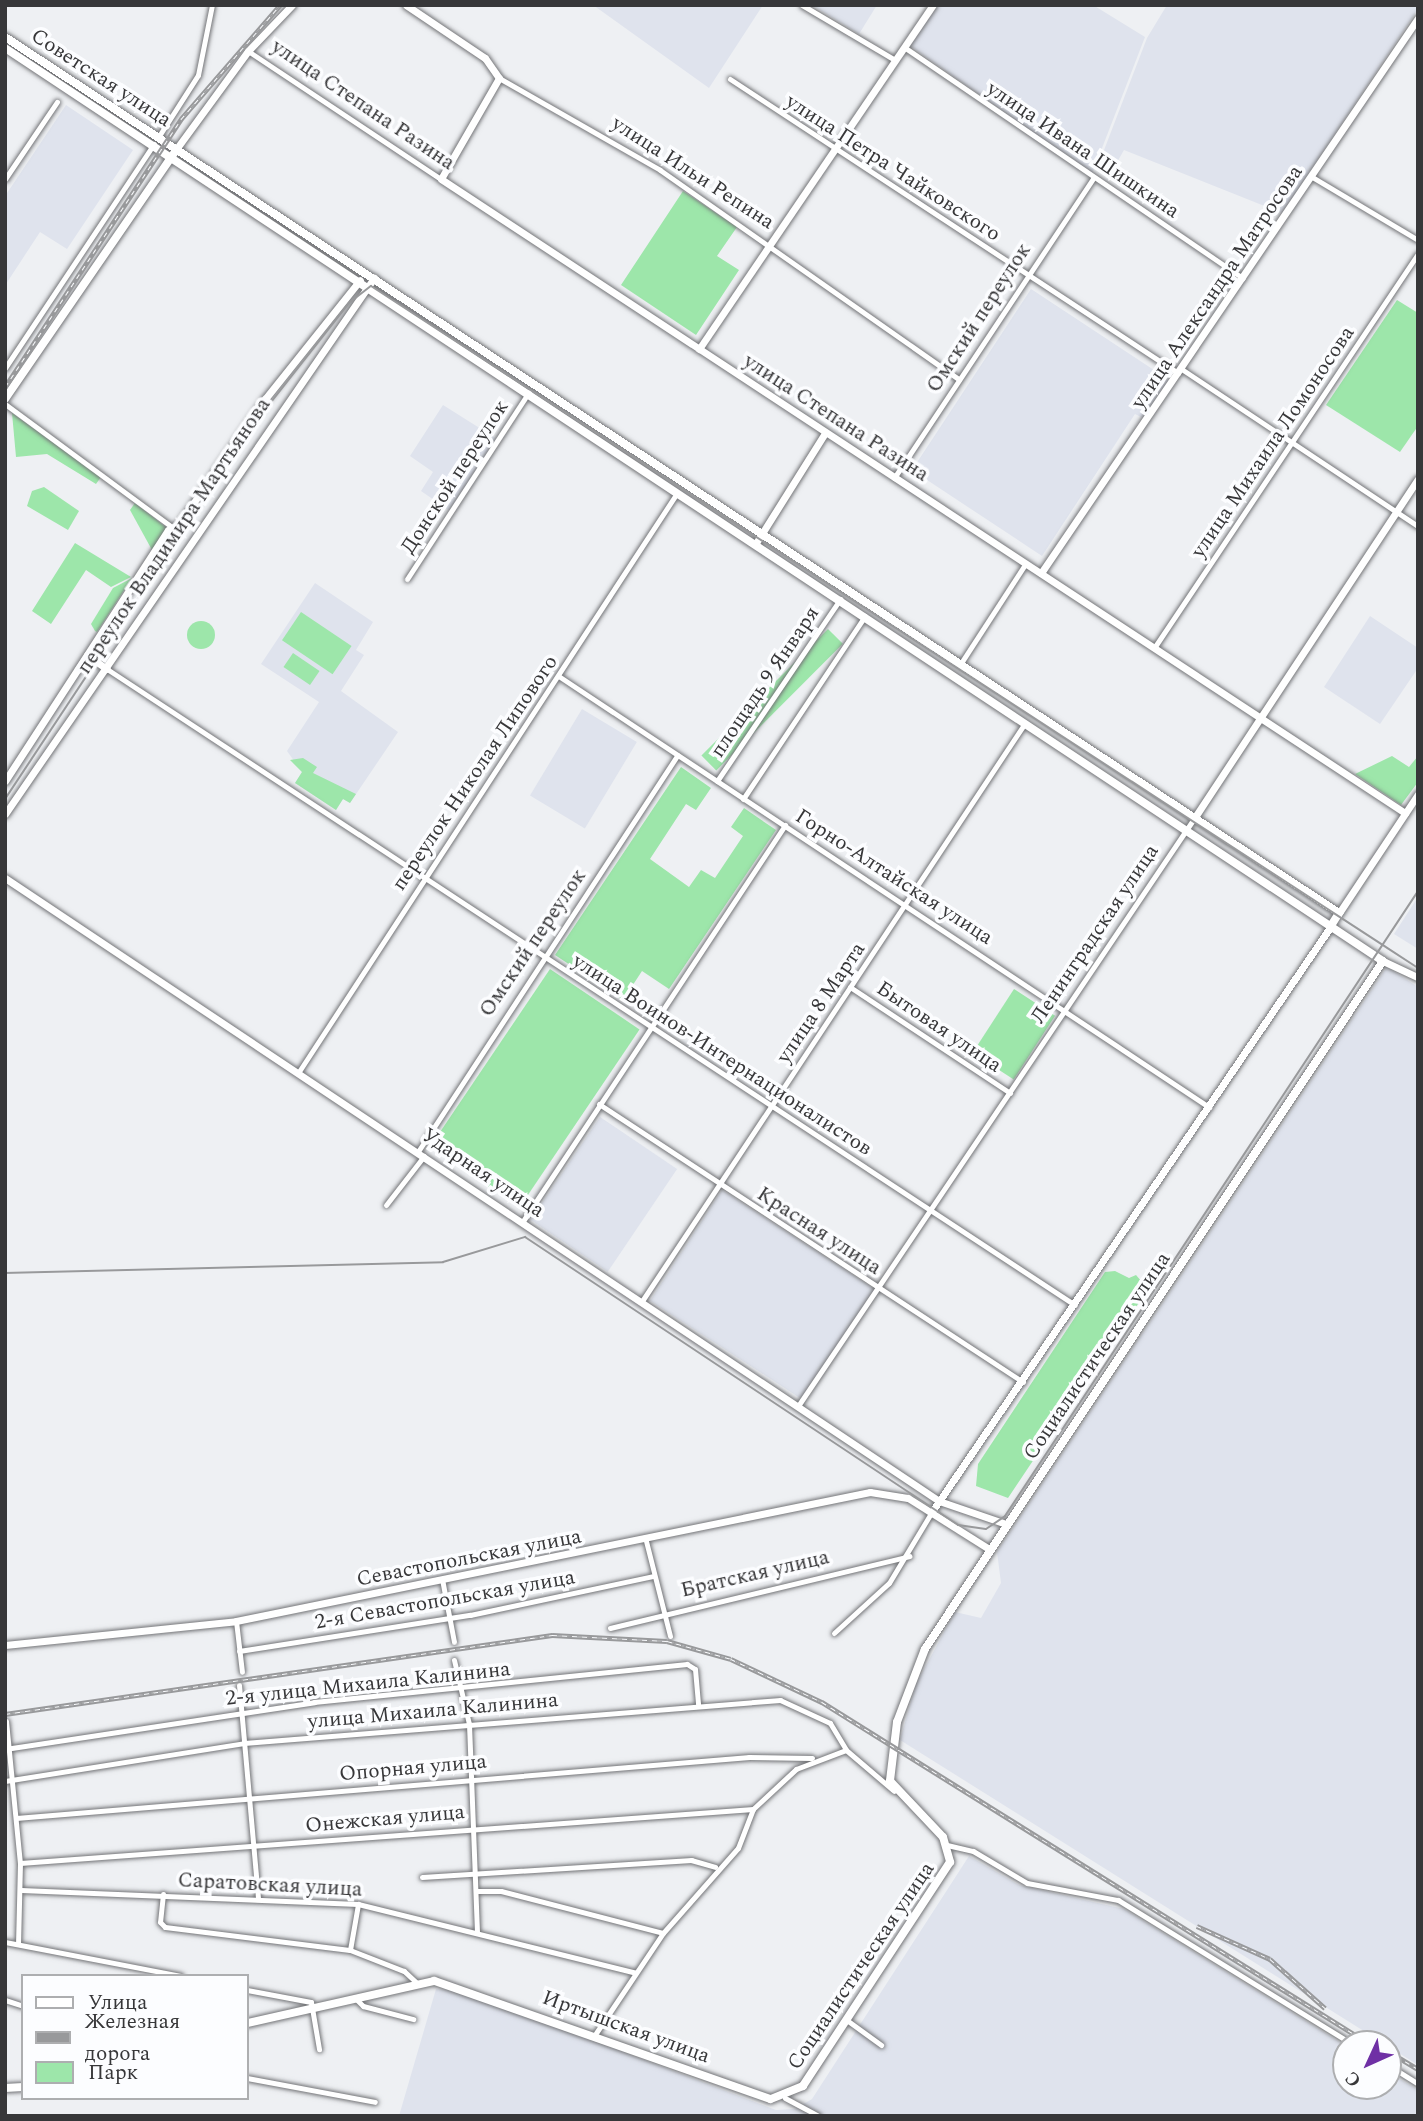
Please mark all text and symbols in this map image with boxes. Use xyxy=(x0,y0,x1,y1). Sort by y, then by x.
street label: Советская улица xyxy=(26,23,176,133)
street label: улица Степана Разина xyxy=(267,34,459,176)
street label: улица Ивана Шишкина xyxy=(982,76,1184,224)
street label: улица Петра Чайковского xyxy=(781,89,1005,247)
street label: улица Ильи Репина xyxy=(607,111,779,235)
street label: улица Александра Матросова xyxy=(1126,160,1308,414)
street label: Омский переулок xyxy=(921,239,1037,397)
street label: улица Михаила Ломоносова xyxy=(1186,321,1360,563)
street label: улица Степана Разина xyxy=(739,349,933,487)
street label: переулок Владимира Мартьянова xyxy=(72,393,276,679)
street label: Донской переулок xyxy=(396,395,514,559)
street label: площадь 9 Января xyxy=(705,602,825,762)
street label: переулок Николая Липового xyxy=(387,650,563,896)
street label: Горно-Алтайская улица xyxy=(790,804,998,950)
street label: Ленинградская улица xyxy=(1026,840,1164,1028)
street label: Омский переулок xyxy=(474,864,592,1022)
street label: улица 8 Марта xyxy=(771,938,871,1068)
street label: улица Воинов-Интернационалистов xyxy=(568,949,876,1161)
street label: Бытовая улица xyxy=(872,976,1006,1078)
street label: Ударная улица xyxy=(417,1123,549,1223)
street label: Красная улица xyxy=(752,1181,886,1281)
street label: Социалистическая улица xyxy=(1018,1247,1176,1465)
street label: Севастопольская улица xyxy=(354,1524,584,1592)
street label: Братская улица xyxy=(678,1545,832,1603)
street label: 2-я Севастопольская улица xyxy=(313,1565,577,1635)
street label: 2-я улица Михаила Калинина xyxy=(224,1657,512,1711)
street label: улица Михаила Калинина xyxy=(307,1687,559,1735)
street label: Опорная улица xyxy=(338,1749,488,1787)
street label: Онежская улица xyxy=(304,1799,466,1839)
street label: Социалистическая улица xyxy=(782,1857,940,2075)
street label: Саратовская улица xyxy=(177,1868,363,1902)
legend xyxy=(21,1974,248,2100)
street label: Иртышская улица xyxy=(539,1985,713,2069)
text: Улица xyxy=(88,1987,147,2019)
text: Железная дорога xyxy=(85,2006,180,2070)
north arrow xyxy=(1332,2030,1402,2100)
text: Парк xyxy=(88,2057,138,2089)
text: С xyxy=(1338,2064,1368,2094)

